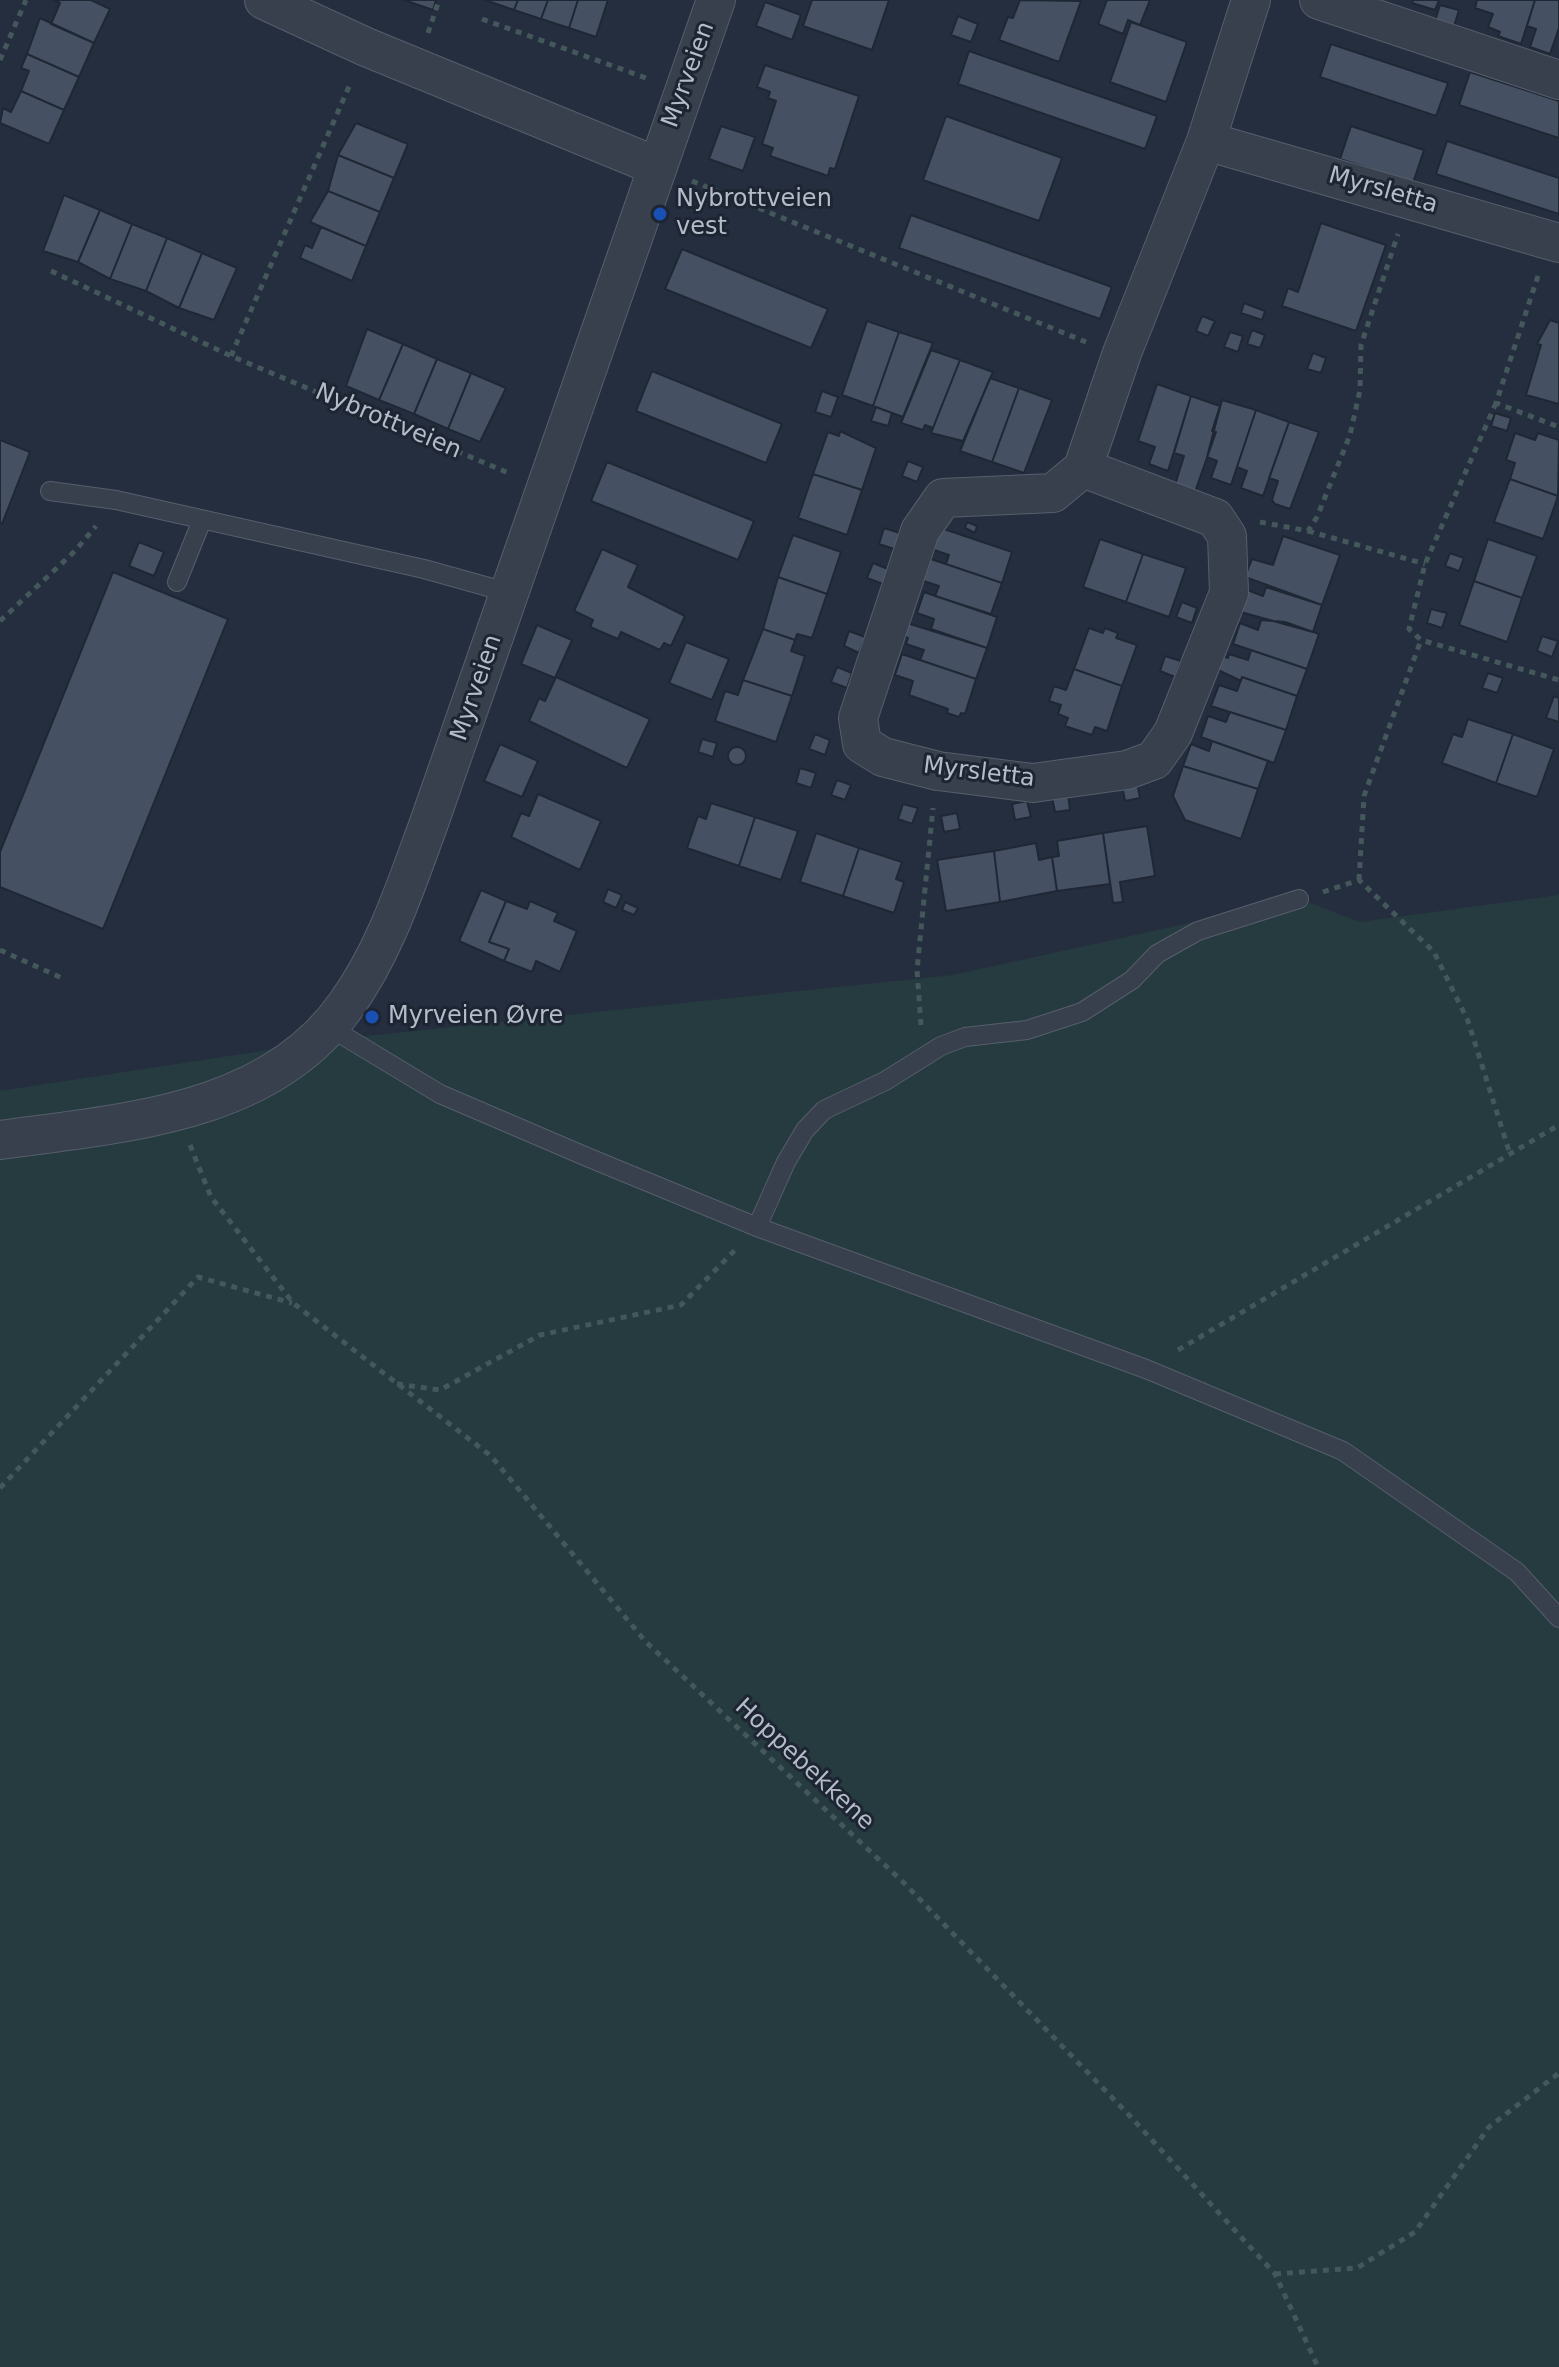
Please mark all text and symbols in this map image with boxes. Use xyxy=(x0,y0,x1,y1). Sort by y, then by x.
street label: Myrveien xyxy=(657,18,721,132)
street label: Myrsletta xyxy=(1325,162,1441,220)
place label: Nybrottveien vest xyxy=(676,186,832,242)
marker: Nybrottveien vest xyxy=(651,205,669,223)
street label: Nybrottveien xyxy=(311,378,465,466)
street label: Myrveien xyxy=(445,631,509,745)
street label: Myrsletta xyxy=(922,752,1036,794)
place label: Myrveien Øvre xyxy=(388,1003,563,1031)
marker: Myrveien Øvre xyxy=(363,1008,381,1026)
street label: Hoppebekkene xyxy=(728,1693,880,1837)

